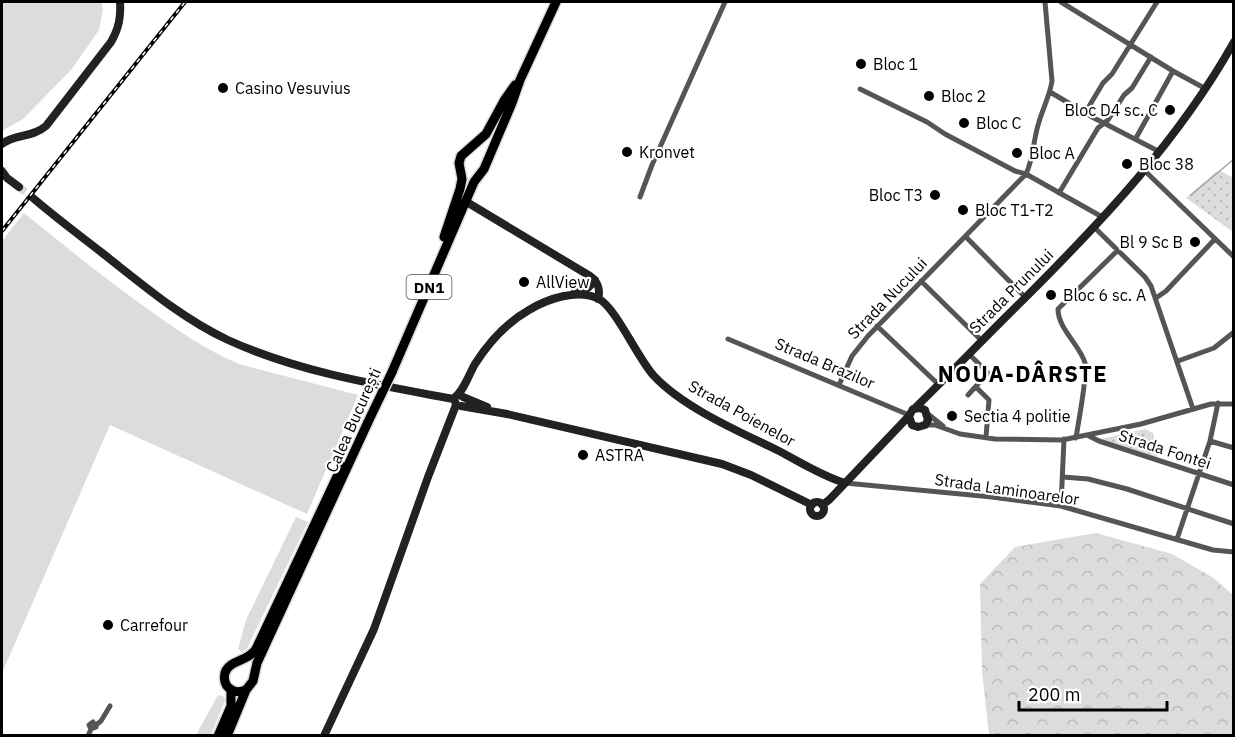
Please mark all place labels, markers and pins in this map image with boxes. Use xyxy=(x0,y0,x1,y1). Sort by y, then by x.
place label: Bloc 1 xyxy=(873,54,918,74)
marker: Bloc 1 xyxy=(854,57,868,71)
place label: Casino Vesuvius xyxy=(235,78,351,98)
marker: Casino Vesuvius xyxy=(216,81,230,95)
place label: Bloc 2 xyxy=(941,86,986,106)
marker: Bloc 2 xyxy=(922,89,936,103)
place label: Bloc D4 sc. C xyxy=(1064,100,1158,120)
marker: Bloc D4 sc. C xyxy=(1163,103,1177,117)
place label: Bloc C xyxy=(976,113,1022,133)
marker: Bloc C xyxy=(957,116,971,130)
place label: Kronvet xyxy=(639,142,695,162)
place label: Bloc A xyxy=(1029,143,1075,163)
marker: Kronvet xyxy=(620,145,634,159)
marker: Bloc A xyxy=(1010,146,1024,160)
place label: Bloc 38 xyxy=(1139,154,1194,174)
marker: Bloc 38 xyxy=(1120,157,1134,171)
place label: Bloc T3 xyxy=(869,185,923,205)
marker: Bloc T3 xyxy=(928,188,942,202)
place label: Bloc T1-T2 xyxy=(975,200,1054,220)
marker: Bloc T1-T2 xyxy=(956,203,970,217)
place label: Bl 9 Sc B xyxy=(1119,232,1183,252)
marker: Bl 9 Sc B xyxy=(1188,235,1202,249)
place label: AllView xyxy=(536,272,589,292)
marker: AllView xyxy=(517,275,531,289)
place label: Bloc 6 sc. A xyxy=(1063,285,1146,305)
marker: Bloc 6 sc. A xyxy=(1044,288,1058,302)
place label: Sectia 4 politie xyxy=(964,406,1071,426)
marker: Sectia 4 politie xyxy=(945,409,959,423)
place label: ASTRA xyxy=(595,445,644,465)
marker: ASTRA xyxy=(576,448,590,462)
place label: Carrefour xyxy=(120,615,188,635)
marker: Carrefour xyxy=(101,618,115,632)

